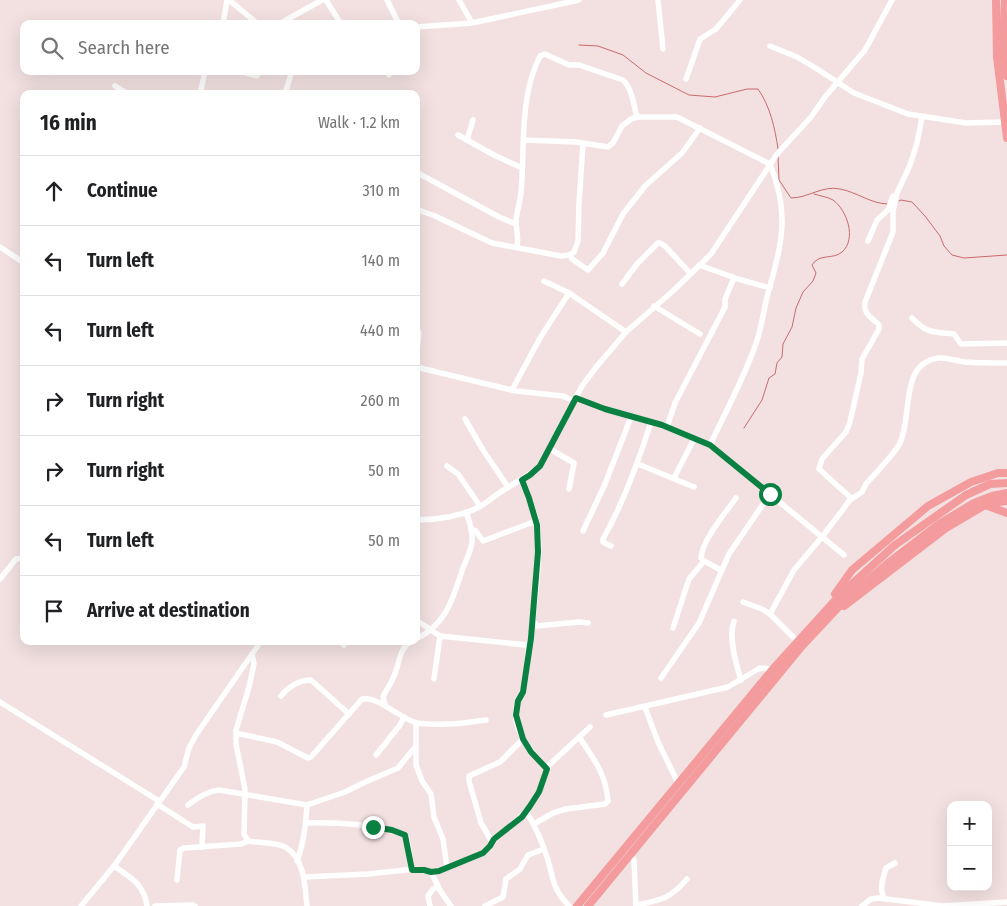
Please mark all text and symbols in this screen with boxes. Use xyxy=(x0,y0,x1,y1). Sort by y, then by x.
search box xyxy=(20,20,420,75)
icon: search xyxy=(38,34,66,62)
text: Search here xyxy=(78,36,170,59)
text: 16 min xyxy=(40,110,97,136)
text: Walk · 1.2 km xyxy=(318,113,400,132)
icon: ahead xyxy=(40,177,68,205)
text: Continue xyxy=(87,179,158,202)
text: 310 m xyxy=(363,181,400,200)
icon: left xyxy=(40,247,68,275)
text: Turn left xyxy=(87,249,154,272)
text: 140 m xyxy=(362,251,400,270)
icon: left xyxy=(40,317,68,345)
text: Turn left xyxy=(87,319,154,342)
text: 440 m xyxy=(360,321,400,340)
icon: right xyxy=(40,387,68,415)
text: Turn right xyxy=(87,389,164,412)
text: 260 m xyxy=(361,391,400,410)
icon: right xyxy=(40,457,68,485)
text: Turn right xyxy=(87,459,164,482)
text: 50 m xyxy=(368,461,400,480)
route start xyxy=(759,483,782,506)
icon: left xyxy=(40,527,68,555)
text: Turn left xyxy=(87,529,154,552)
text: 50 m xyxy=(368,531,400,550)
icon: arrive xyxy=(40,597,68,625)
text: Arrive at destination xyxy=(87,599,250,622)
map controls xyxy=(947,801,992,891)
button: + xyxy=(947,801,992,846)
route end xyxy=(362,816,385,839)
button: − xyxy=(947,846,992,891)

